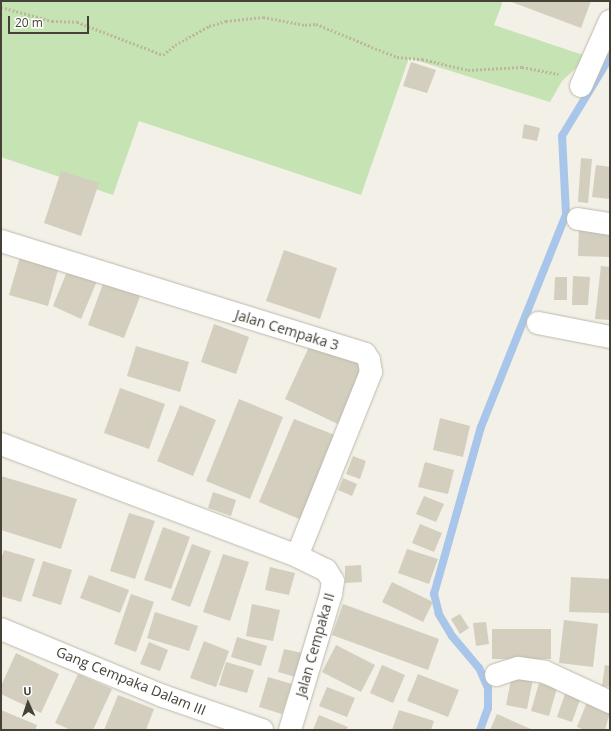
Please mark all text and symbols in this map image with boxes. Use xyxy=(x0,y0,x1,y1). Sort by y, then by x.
scale bar xyxy=(10,8,91,34)
text: 20 m xyxy=(15,14,43,31)
street label: Jalan Cempaka 3 xyxy=(233,306,341,354)
street label: Jalan Cempaka II xyxy=(292,591,338,699)
street label: Gang Cempaka Dalam III xyxy=(54,643,208,719)
north arrow xyxy=(8,683,48,723)
text: U xyxy=(23,683,32,698)

